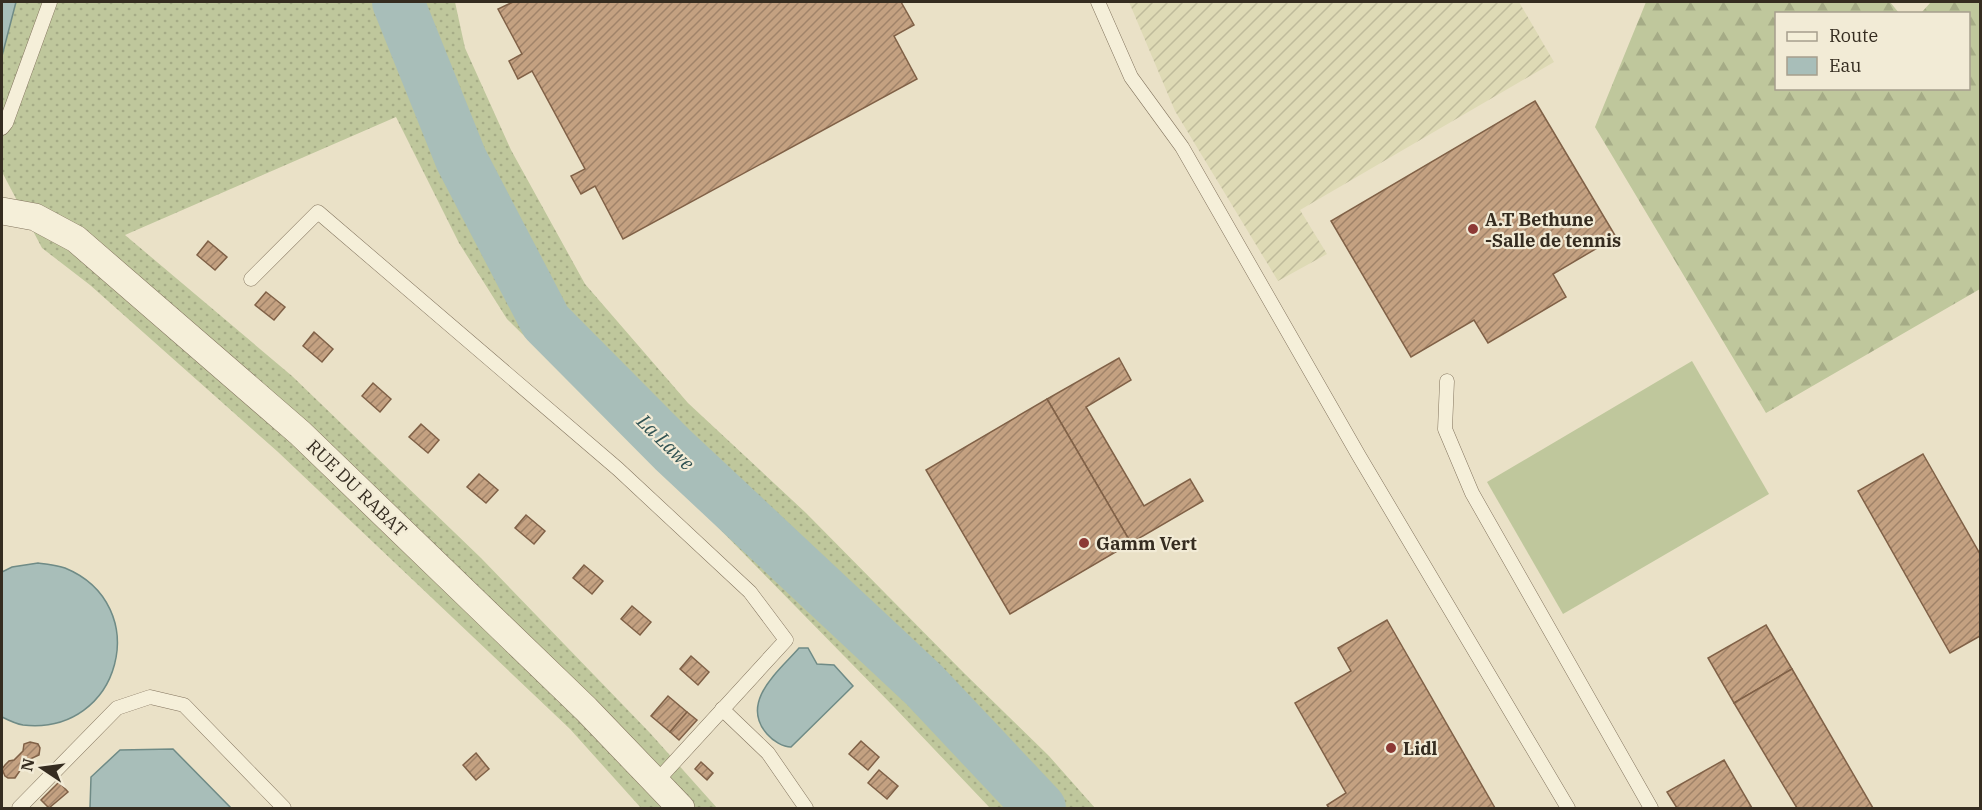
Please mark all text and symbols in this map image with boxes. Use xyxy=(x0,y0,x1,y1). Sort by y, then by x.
legend xyxy=(1775,12,1970,90)
text: Route xyxy=(1829,24,1878,47)
text: Eau xyxy=(1829,54,1861,77)
place label: A.T Bethune -Salle de tennis xyxy=(1485,208,1621,252)
marker: A.T Bethune -Salle de tennis xyxy=(1466,222,1480,236)
water label: La Lawe xyxy=(631,407,701,476)
street label: RUE DU RABAT xyxy=(302,434,412,542)
place label: Gamm Vert xyxy=(1096,532,1197,555)
marker: Gamm Vert xyxy=(1077,536,1091,550)
place label: Lidl xyxy=(1403,737,1438,760)
north arrow xyxy=(12,738,72,798)
marker: Lidl xyxy=(1384,741,1398,755)
text: N xyxy=(16,756,39,773)

